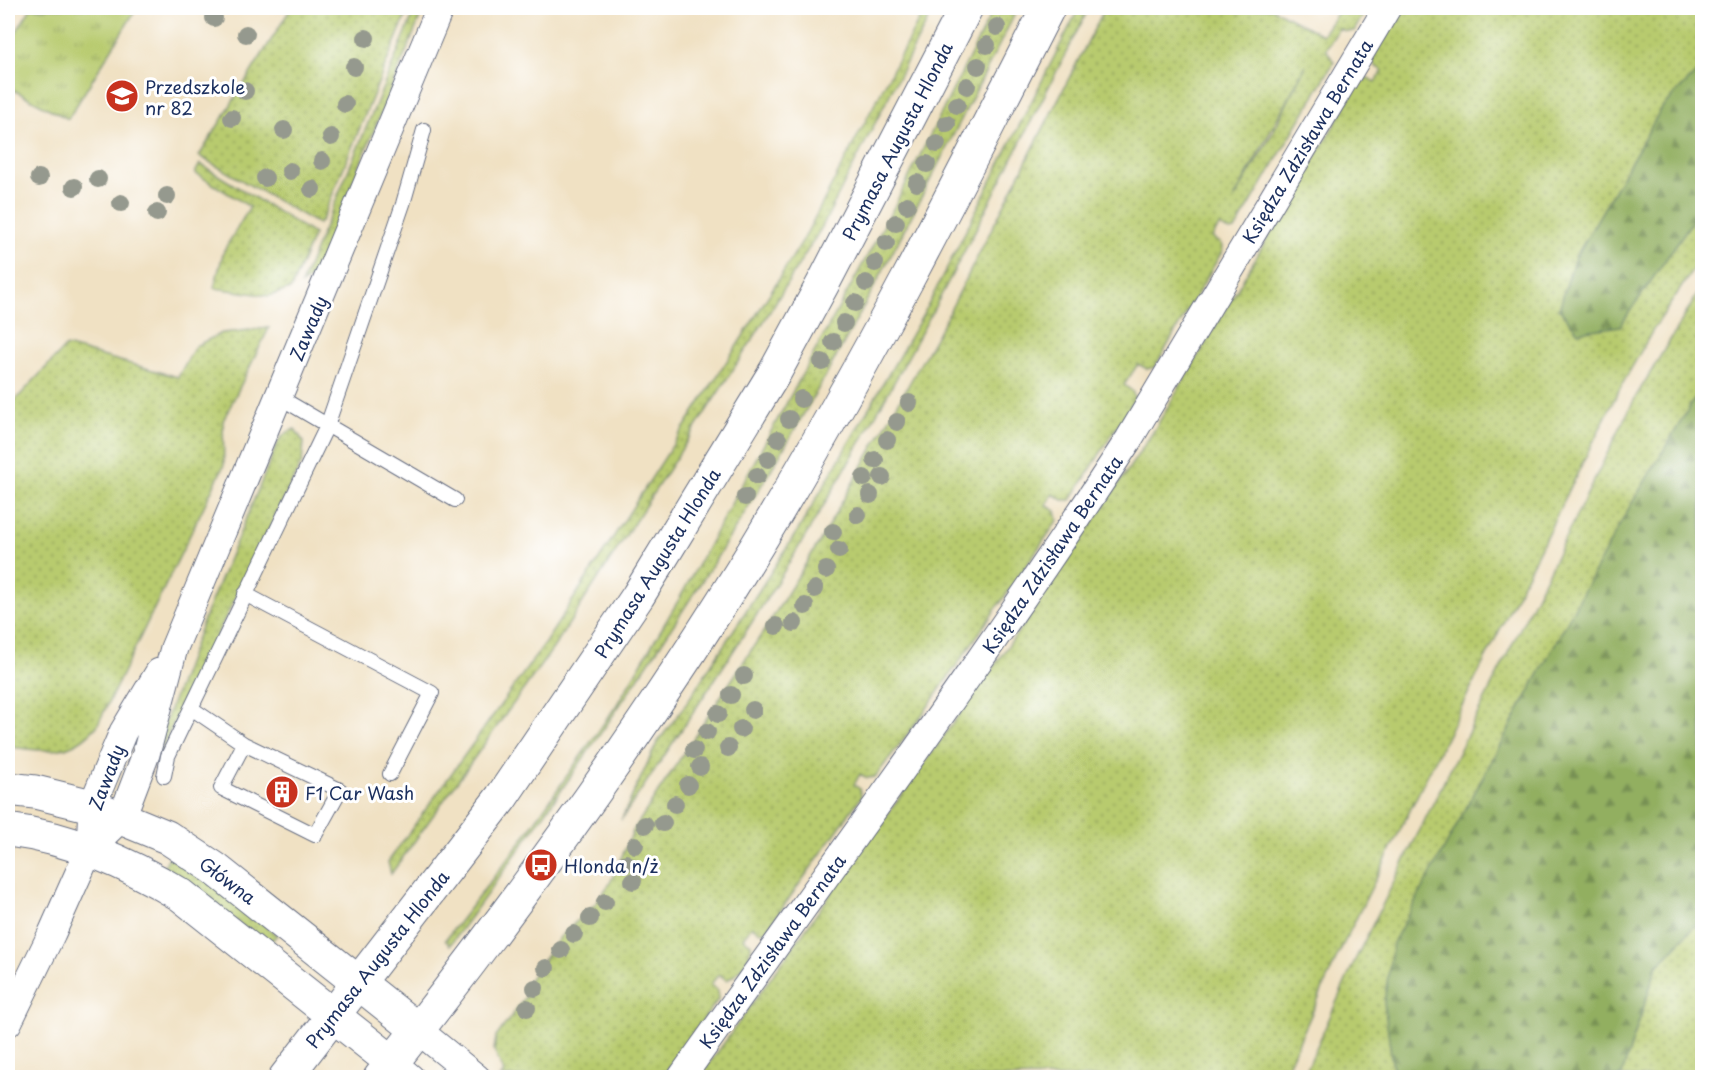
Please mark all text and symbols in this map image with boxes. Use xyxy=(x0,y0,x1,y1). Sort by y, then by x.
street label: Księdza Zdzisława Bernata xyxy=(1235,33,1379,248)
street label: Prymasa Augusta Hlonda xyxy=(835,37,959,245)
place label: Przedszkole nr 82 xyxy=(145,73,245,121)
school or university icon: Przedszkole nr 82 xyxy=(104,78,140,114)
street label: Zawady xyxy=(282,291,334,365)
street label: Księdza Zdzisława Bernata xyxy=(975,449,1129,659)
street label: Prymasa Augusta Hlonda xyxy=(587,463,727,663)
street label: Zawady xyxy=(81,740,131,814)
building icon: F1 Car Wash xyxy=(264,774,300,810)
place label: F1 Car Wash xyxy=(305,779,414,806)
bus stop icon: Hlonda n/ż xyxy=(523,847,559,883)
street label: Księdza Zdzisława Bernata xyxy=(692,848,852,1054)
street label: Główna xyxy=(194,850,263,911)
place label: Hlonda n/ż xyxy=(564,852,659,879)
street label: Prymasa Augusta Hlonda xyxy=(299,864,455,1054)

